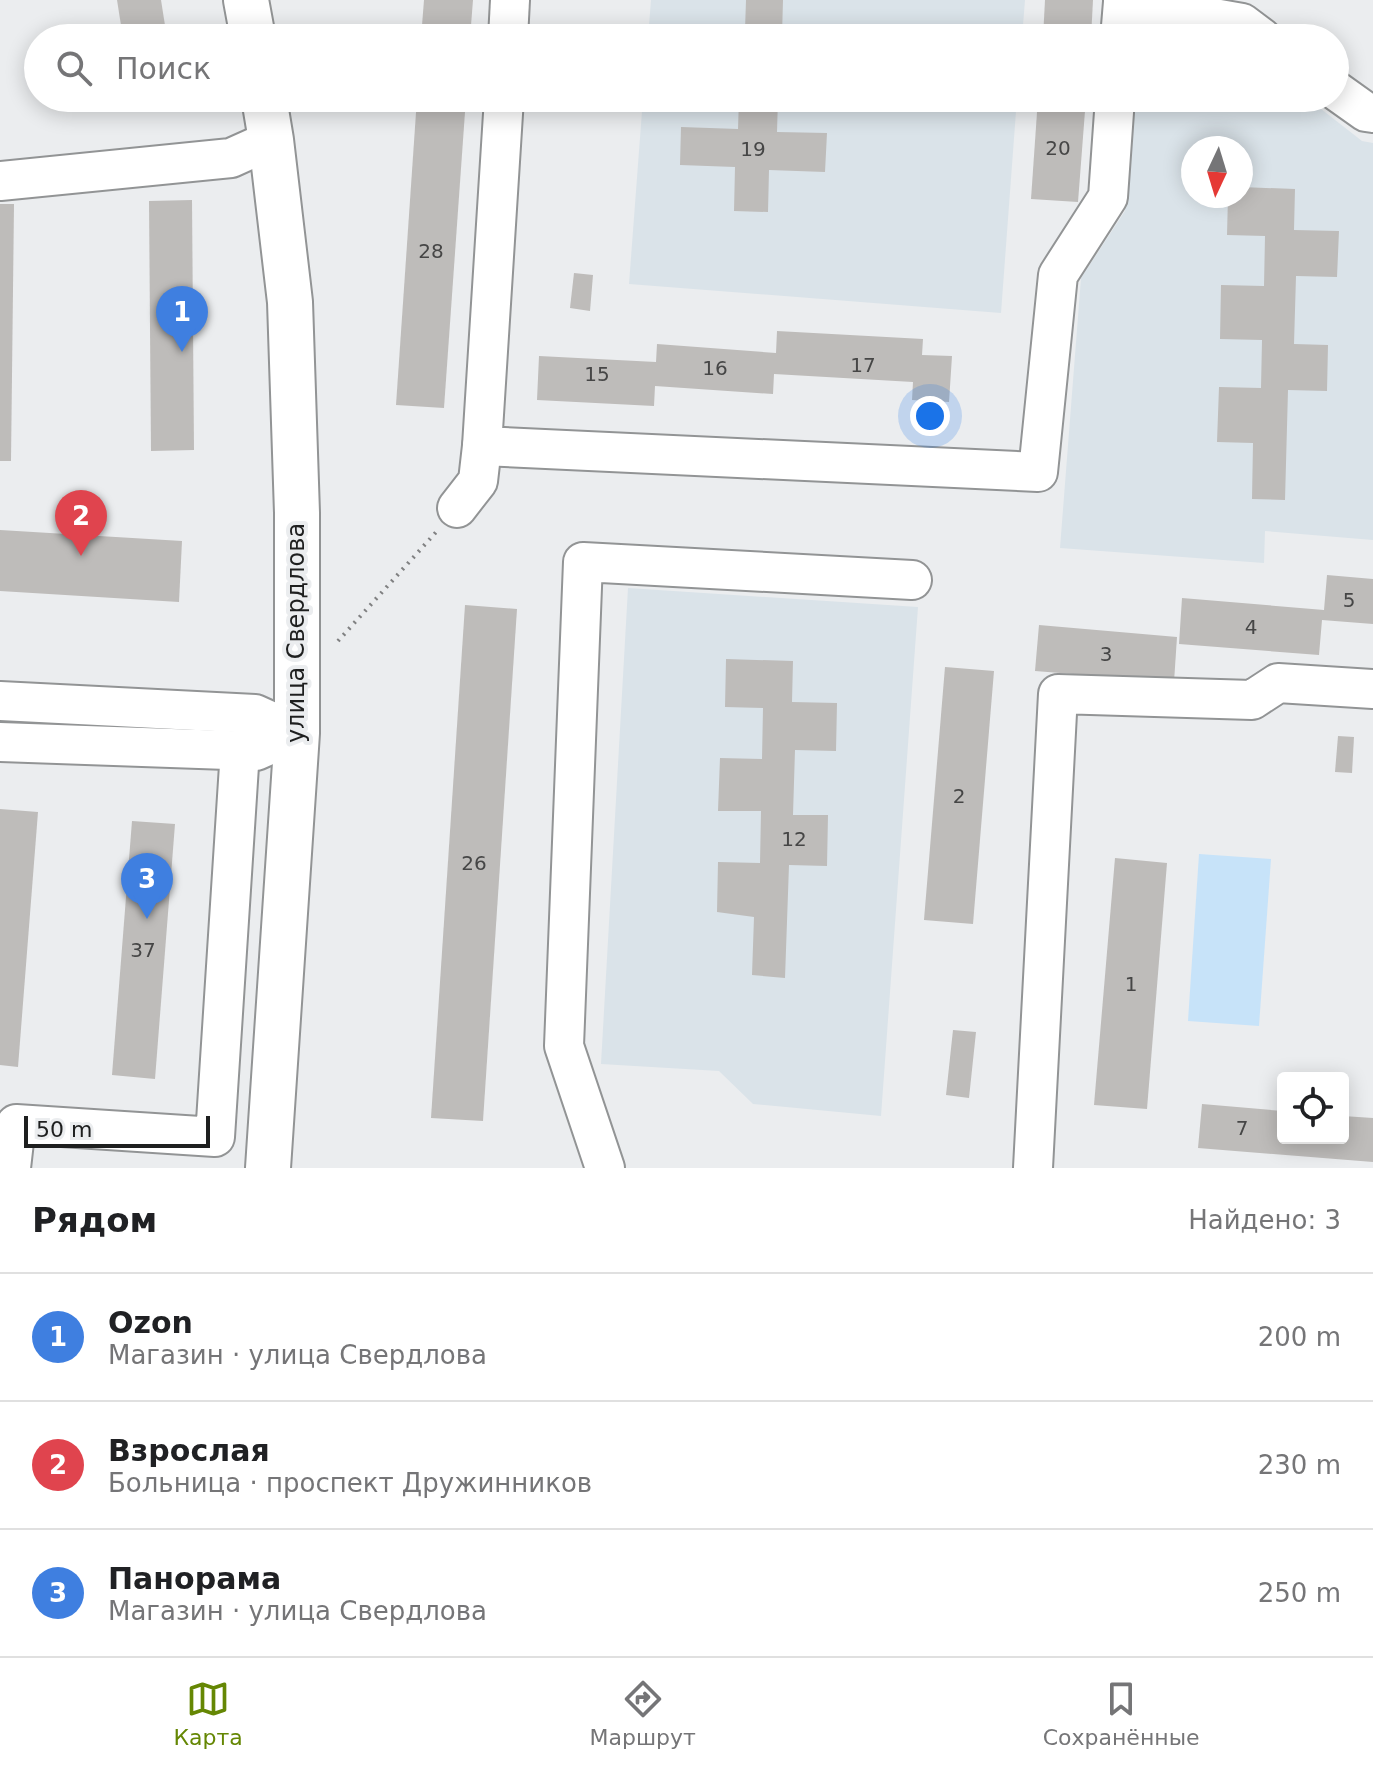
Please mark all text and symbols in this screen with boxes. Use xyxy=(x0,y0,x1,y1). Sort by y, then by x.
search box xyxy=(24,24,1349,112)
icon: search xyxy=(52,46,96,90)
text: Поиск xyxy=(116,51,211,86)
house number: 20 xyxy=(1045,136,1071,160)
north arrow xyxy=(1181,136,1253,208)
house number: 19 xyxy=(740,137,766,161)
house number: 28 xyxy=(418,239,444,263)
pin: 1 xyxy=(156,286,208,352)
house number: 17 xyxy=(850,353,876,377)
house number: 16 xyxy=(702,356,728,380)
house number: 15 xyxy=(584,362,610,386)
your location xyxy=(910,396,950,436)
pin: 2 xyxy=(55,490,107,556)
street label: улица Свердлова xyxy=(282,523,310,743)
house number: 5 xyxy=(1343,588,1355,612)
house number: 4 xyxy=(1245,615,1257,639)
house number: 3 xyxy=(1100,642,1112,666)
house number: 2 xyxy=(953,784,965,808)
house number: 12 xyxy=(781,827,807,851)
house number: 26 xyxy=(461,851,487,875)
pin: 3 xyxy=(121,853,173,919)
house number: 37 xyxy=(130,938,156,962)
house number: 1 xyxy=(1125,972,1137,996)
map controls xyxy=(1277,1072,1349,1144)
button: locate xyxy=(1277,1072,1349,1144)
scale bar xyxy=(24,1112,210,1148)
house number: 7 xyxy=(1236,1116,1248,1140)
text: 50 m xyxy=(36,1117,92,1142)
text: Рядом xyxy=(32,1200,157,1240)
text: Найдено: 3 xyxy=(1188,1205,1341,1235)
text: Ozon xyxy=(108,1305,193,1340)
text: 1 xyxy=(49,1322,67,1352)
text: 200 m xyxy=(1258,1322,1341,1352)
text: Магазин · улица Свердлова xyxy=(108,1340,487,1370)
text: Взрослая xyxy=(108,1433,270,1468)
text: 2 xyxy=(49,1450,67,1480)
text: 230 m xyxy=(1258,1450,1341,1480)
text: Больница · проспект Дружинников xyxy=(108,1468,592,1498)
text: Панорама xyxy=(108,1561,281,1596)
text: 3 xyxy=(49,1578,67,1608)
text: 250 m xyxy=(1258,1578,1341,1608)
text: Магазин · улица Свердлова xyxy=(108,1596,487,1626)
tab: Карта xyxy=(173,1677,243,1750)
tab: Маршрут xyxy=(590,1677,696,1750)
tab: Сохранённые xyxy=(1043,1677,1200,1750)

